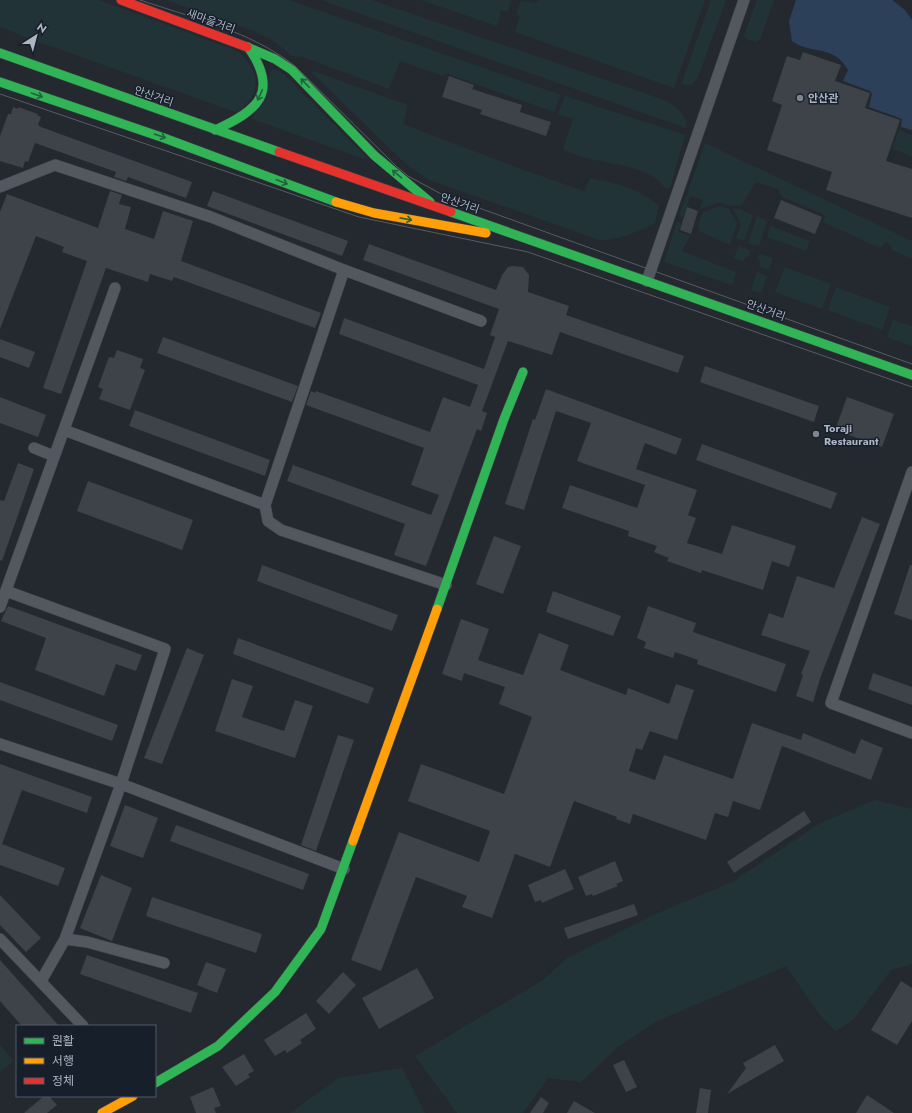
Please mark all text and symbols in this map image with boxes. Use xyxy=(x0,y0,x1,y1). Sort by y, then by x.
street label: 새마을거리 xyxy=(184,5,238,37)
north arrow xyxy=(16,16,56,56)
text: N xyxy=(34,19,50,37)
one-way arrow xyxy=(300,78,309,88)
street label: 안산거리 xyxy=(132,82,176,110)
one-way arrow xyxy=(256,88,263,100)
place label: 안산관 xyxy=(808,90,838,106)
one-way arrow xyxy=(31,91,43,99)
marker: 안산관 xyxy=(795,93,805,103)
one-way arrow xyxy=(154,133,166,141)
one-way arrow xyxy=(392,170,402,179)
one-way arrow xyxy=(275,178,287,186)
street label: 안산거리 xyxy=(438,189,482,217)
one-way arrow xyxy=(399,216,412,224)
street label: 안산거리 xyxy=(744,296,788,324)
place label: Toraji Restaurant xyxy=(824,420,879,449)
marker: Toraji Restaurant xyxy=(811,429,821,439)
legend xyxy=(16,1025,156,1097)
text: 원활 xyxy=(52,1032,74,1050)
text: 서행 xyxy=(52,1052,74,1070)
text: 정체 xyxy=(52,1072,74,1090)

